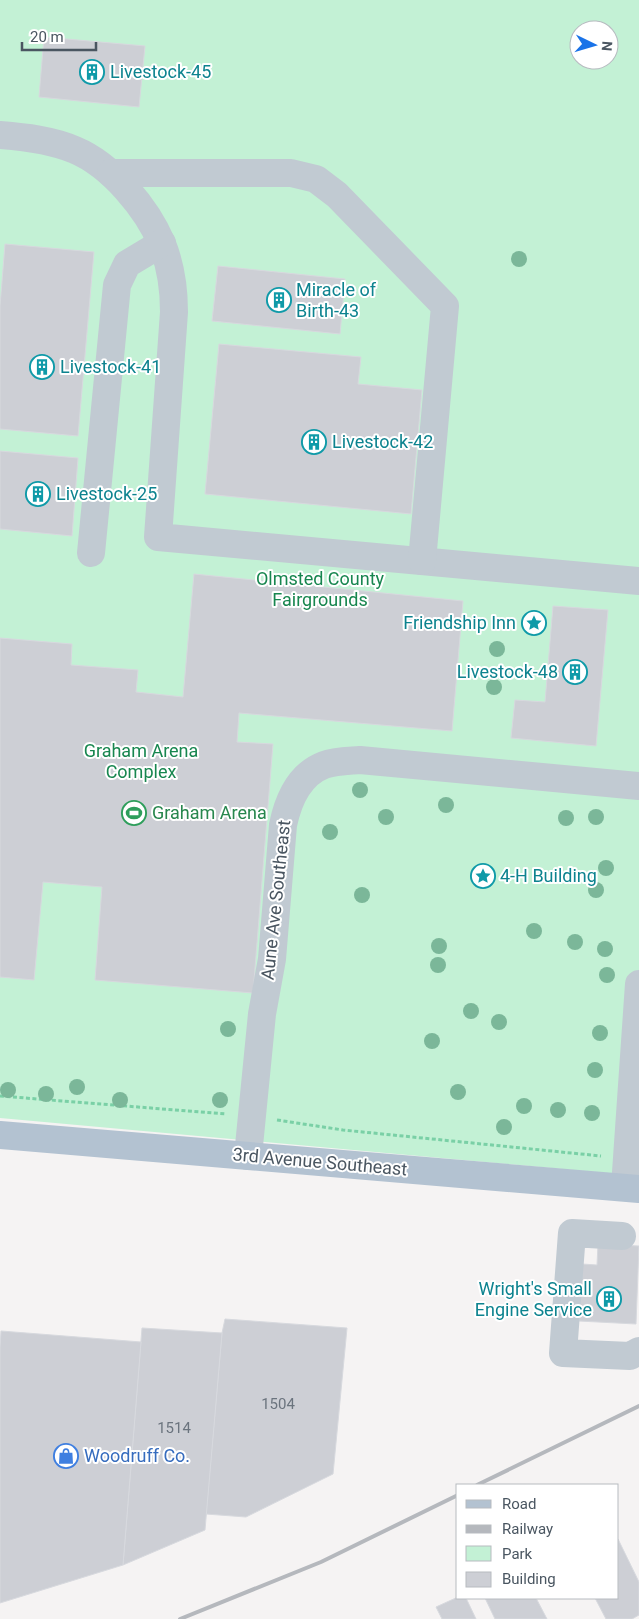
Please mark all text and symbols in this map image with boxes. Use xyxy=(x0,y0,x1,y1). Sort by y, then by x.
scale bar xyxy=(22,20,96,52)
north arrow xyxy=(569,20,619,70)
text: 20 m xyxy=(30,28,64,46)
text: N xyxy=(599,41,615,52)
building icon: Livestock-45 xyxy=(79,59,105,85)
place label: Livestock-45 xyxy=(110,61,211,82)
place label: Miracle of Birth-43 xyxy=(296,279,377,321)
building icon: Miracle of Birth-43 xyxy=(266,287,292,313)
building icon: Livestock-41 xyxy=(29,354,55,380)
place label: Livestock-41 xyxy=(60,356,161,377)
building icon: Livestock-42 xyxy=(301,429,327,455)
place label: Livestock-42 xyxy=(332,431,433,452)
building icon: Livestock-25 xyxy=(25,481,51,507)
place label: Livestock-25 xyxy=(56,483,157,504)
park label: Olmsted County Fairgrounds xyxy=(256,568,385,610)
place icon: Friendship Inn xyxy=(521,610,547,636)
place label: Friendship Inn xyxy=(403,612,516,633)
building icon: Livestock-48 xyxy=(562,659,588,685)
place label: Livestock-48 xyxy=(457,661,558,682)
park label: Graham Arena Complex xyxy=(84,740,198,782)
sports icon: Graham Arena xyxy=(121,800,147,826)
place label: Graham Arena xyxy=(152,802,267,823)
street label: Aune Ave Southeast xyxy=(257,819,294,981)
place icon: 4-H Building xyxy=(470,863,496,889)
place label: 4-H Building xyxy=(500,865,597,886)
street label: 3rd Avenue Southeast xyxy=(232,1143,408,1180)
place label: Wright's Small Engine Service xyxy=(475,1278,592,1320)
building icon: Wright's Small Engine Service xyxy=(596,1286,622,1312)
house number: 1504 xyxy=(261,1395,295,1413)
house number: 1514 xyxy=(157,1419,191,1437)
shop icon: Woodruff Co. xyxy=(53,1443,79,1469)
place label: Woodruff Co. xyxy=(84,1445,190,1466)
legend xyxy=(456,1484,619,1599)
text: Road xyxy=(502,1495,536,1513)
text: Railway xyxy=(502,1520,553,1538)
text: Park xyxy=(502,1545,533,1563)
text: Building xyxy=(502,1570,556,1588)

